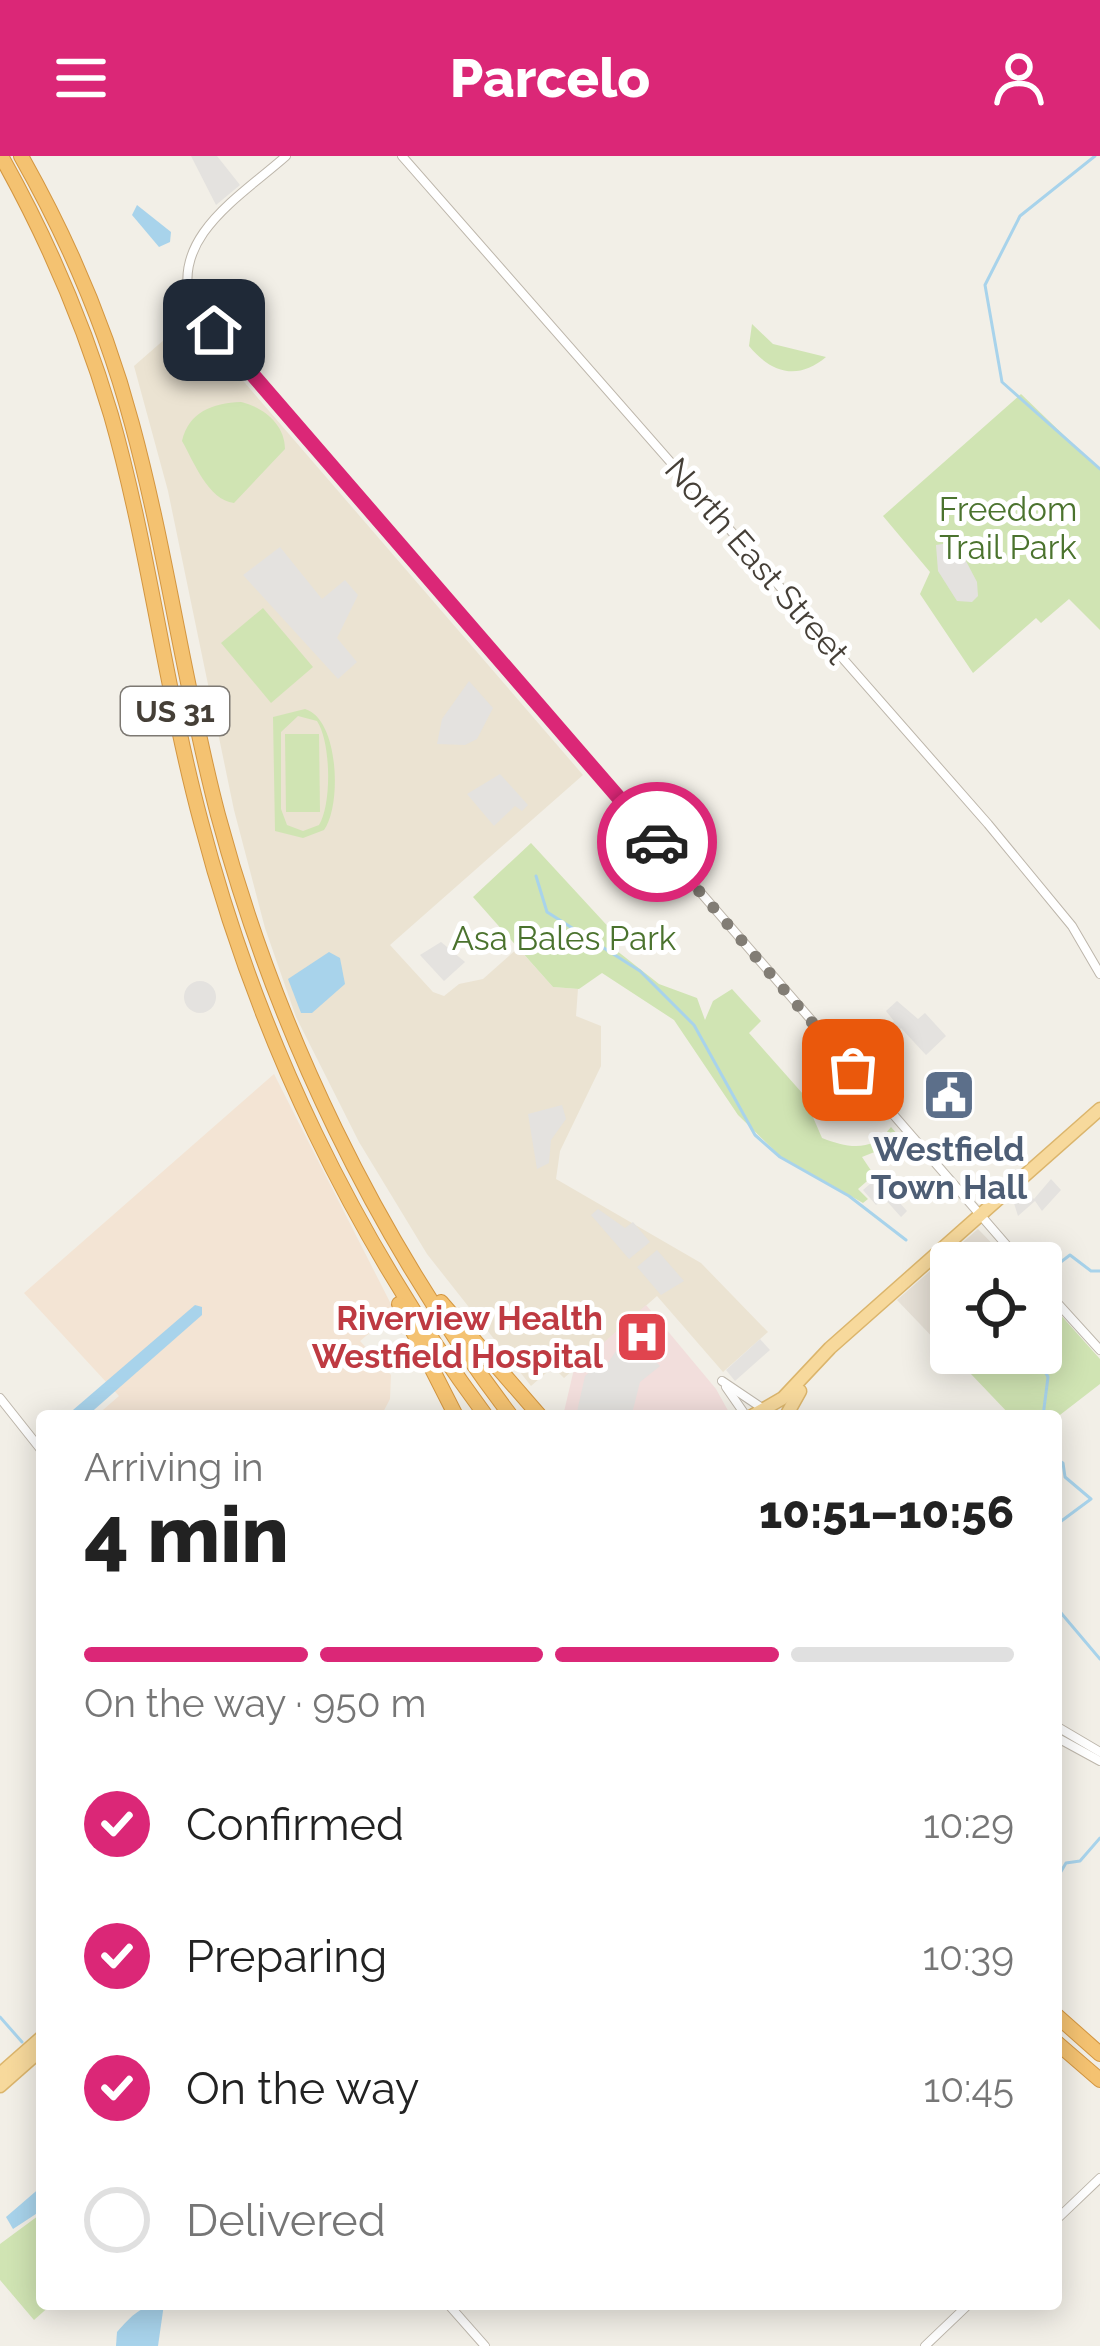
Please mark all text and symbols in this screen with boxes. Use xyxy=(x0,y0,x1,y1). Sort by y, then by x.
icon: menu xyxy=(48,45,114,111)
icon: person xyxy=(986,45,1052,111)
text: Parcelo xyxy=(450,46,650,110)
pin xyxy=(163,279,265,381)
icon: home xyxy=(181,297,247,363)
street label: North East Street xyxy=(657,450,857,672)
park label: Freedom Trail Park xyxy=(939,490,1077,567)
road number: US 31 xyxy=(121,687,229,735)
courier xyxy=(597,782,717,902)
icon: car xyxy=(624,809,690,875)
park label: Asa Bales Park xyxy=(452,919,677,958)
pin xyxy=(802,1019,904,1121)
icon: bag xyxy=(820,1037,886,1103)
public building icon: Westfield Town Hall xyxy=(921,1067,977,1123)
place label: Westfield Town Hall xyxy=(871,1130,1028,1207)
map controls xyxy=(930,1242,1062,1374)
button: locate xyxy=(930,1242,1062,1374)
place label: Riverview Health Westfield Hospital xyxy=(312,1299,604,1376)
hospital icon: Riverview Health Westfield Hospital xyxy=(614,1309,670,1365)
text: Arriving in xyxy=(84,1444,264,1490)
text: 10:51–10:56 xyxy=(759,1486,1014,1539)
text: 4 min xyxy=(84,1489,289,1580)
text: On the way · 950 m xyxy=(84,1680,426,1726)
icon: check xyxy=(84,1791,150,1857)
text: Confirmed xyxy=(186,1798,404,1851)
text: 10:29 xyxy=(923,1801,1014,1847)
icon: check xyxy=(84,1923,150,1989)
text: Preparing xyxy=(186,1930,387,1983)
text: 10:39 xyxy=(922,1933,1014,1979)
icon: check xyxy=(84,2055,150,2121)
text: On the way xyxy=(186,2062,420,2115)
text: 10:45 xyxy=(924,2065,1014,2111)
text: Delivered xyxy=(186,2194,386,2247)

